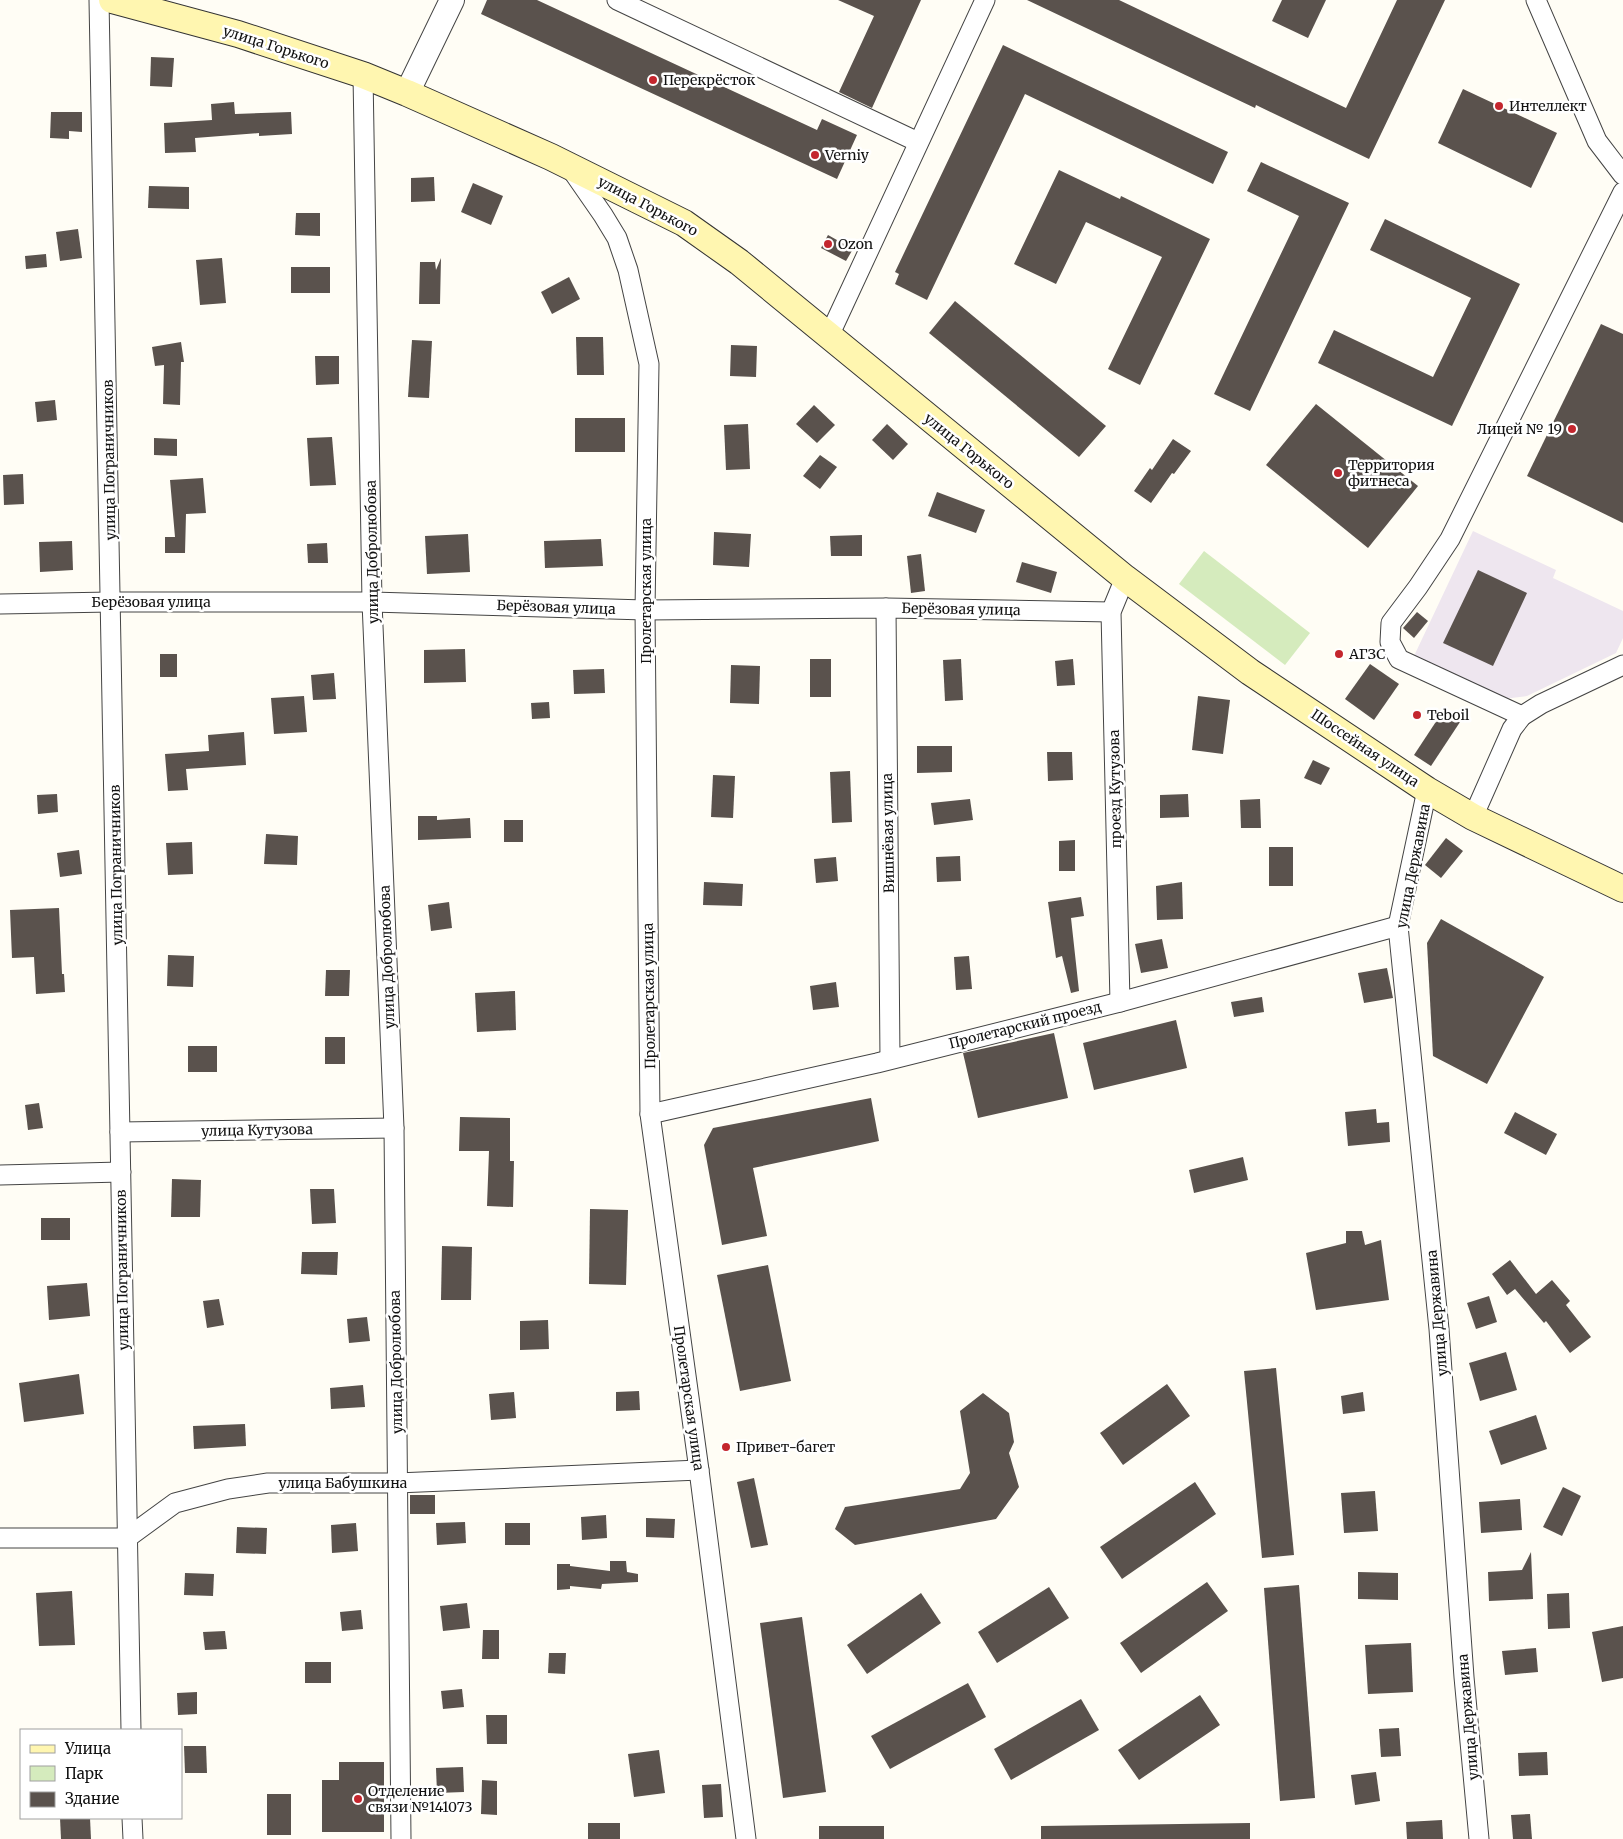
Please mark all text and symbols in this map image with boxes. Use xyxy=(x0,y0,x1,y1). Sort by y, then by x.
street label: улица Горького xyxy=(221,21,331,73)
place label: Перекрёсток xyxy=(663,71,755,89)
marker: Перекрёсток xyxy=(647,74,659,86)
place label: Интеллект xyxy=(1509,97,1587,115)
marker: Интеллект xyxy=(1493,100,1505,112)
place label: Verniy xyxy=(824,146,870,164)
marker: Verniy xyxy=(809,149,821,161)
street label: улица Горького xyxy=(595,172,701,240)
place label: Ozon xyxy=(838,235,873,253)
marker: Ozon xyxy=(822,238,834,250)
street label: улица Пограничников xyxy=(99,380,119,540)
street label: улица Горького xyxy=(920,409,1018,493)
place label: Лицей № 19 xyxy=(1477,420,1562,438)
marker: Лицей № 19 xyxy=(1566,423,1578,435)
place label: Территория фитнеса xyxy=(1348,456,1435,490)
marker: Территория фитнеса xyxy=(1332,467,1344,479)
street label: улица Добролюбова xyxy=(362,479,382,624)
street label: Пролетарская улица xyxy=(637,517,655,664)
street label: Берёзовая улица xyxy=(91,593,211,611)
street label: Берёзовая улица xyxy=(496,596,616,618)
street label: Берёзовая улица xyxy=(901,599,1021,619)
place label: АГЗС xyxy=(1348,645,1385,663)
marker: АГЗС xyxy=(1333,648,1345,660)
street label: Шоссейная улица xyxy=(1308,705,1423,791)
place label: Teboil xyxy=(1427,706,1470,724)
marker: Teboil xyxy=(1411,709,1423,721)
street label: проезд Кутузова xyxy=(1105,729,1125,849)
street label: Вишнёвая улица xyxy=(878,772,898,893)
street label: улица Пограничников xyxy=(106,785,126,945)
street label: улица Державина xyxy=(1392,802,1434,930)
street label: улица Добролюбова xyxy=(375,884,399,1029)
street label: Пролетарская улица xyxy=(639,922,659,1069)
street label: Пролетарский проезд xyxy=(947,997,1103,1053)
street label: улица Кутузова xyxy=(201,1120,313,1140)
street label: улица Пограничников xyxy=(112,1190,132,1350)
street label: улица Державина xyxy=(1422,1249,1451,1377)
street label: улица Добролюбова xyxy=(386,1289,406,1434)
street label: Пролетарская улица xyxy=(670,1324,708,1472)
place label: Привет-багет xyxy=(736,1438,836,1456)
marker: Привет-багет xyxy=(720,1441,732,1453)
street label: улица Бабушкина xyxy=(279,1474,408,1492)
street label: улица Державина xyxy=(1453,1653,1482,1781)
legend xyxy=(20,1729,182,1819)
text: Улица xyxy=(64,1739,111,1758)
text: Парк xyxy=(65,1764,104,1783)
place label: Отделение связи №141073 xyxy=(368,1782,472,1816)
text: Здание xyxy=(65,1789,119,1808)
marker: Отделение связи №141073 xyxy=(352,1793,364,1805)

